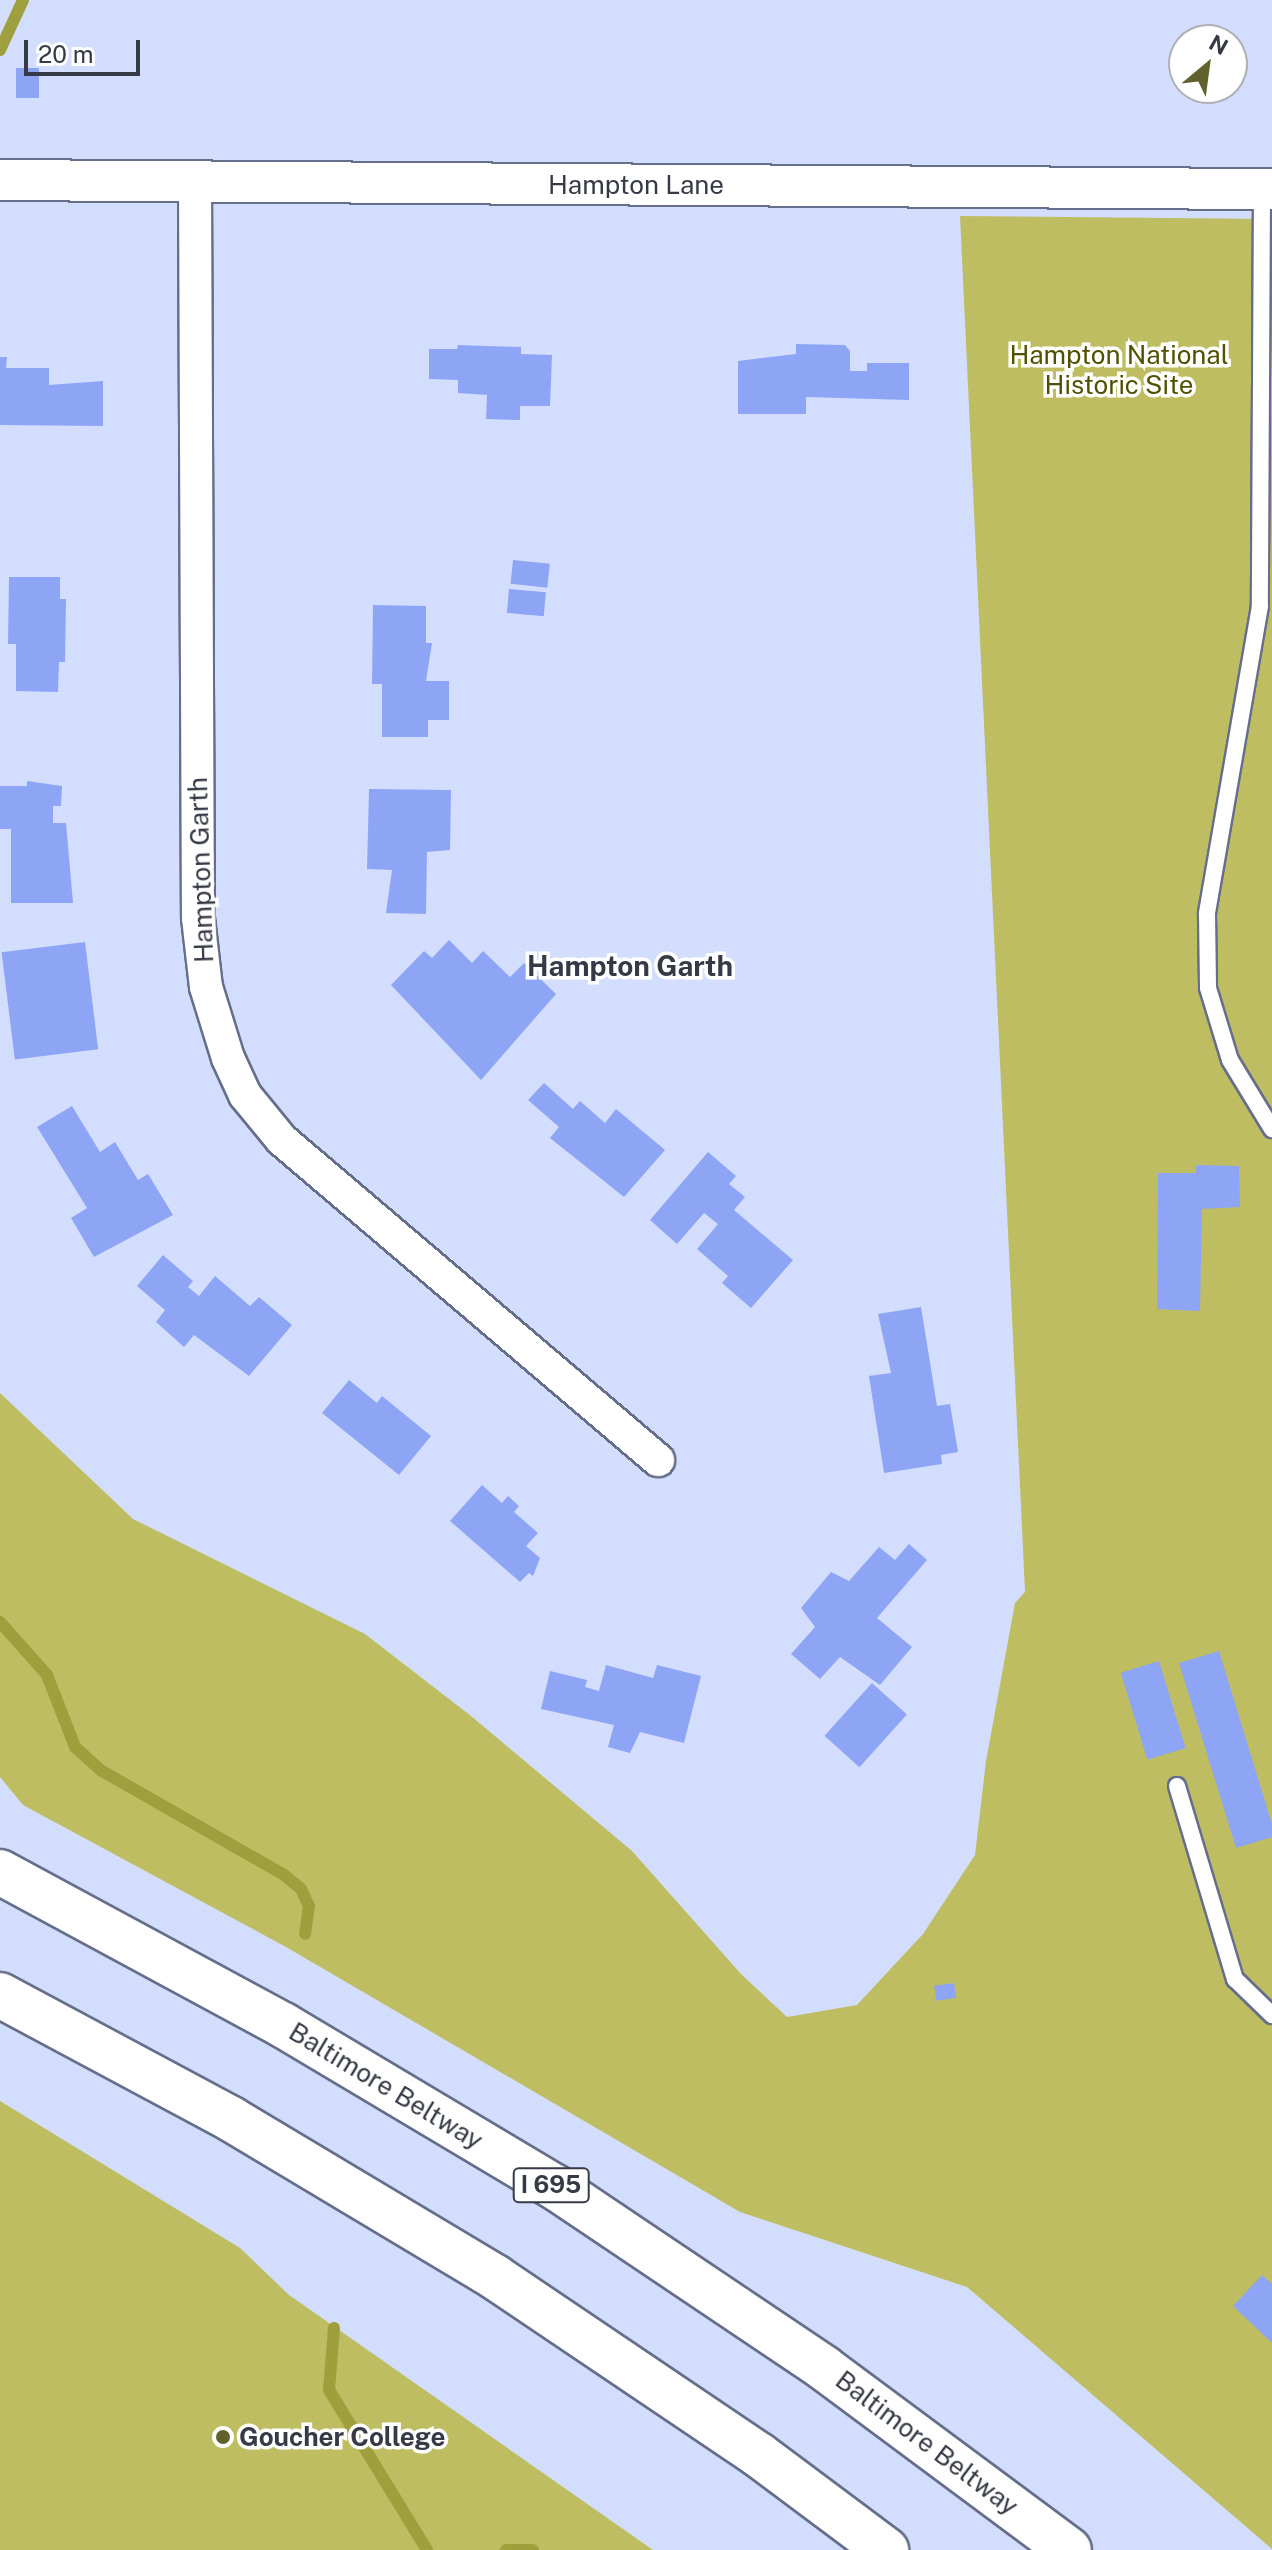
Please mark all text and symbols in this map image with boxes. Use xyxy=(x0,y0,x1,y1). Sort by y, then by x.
scale bar xyxy=(28,24,144,74)
north arrow xyxy=(1168,24,1248,104)
text: N xyxy=(1205,29,1232,60)
text: 20 m xyxy=(38,40,94,68)
street label: Hampton Lane xyxy=(548,169,724,201)
park label: Hampton National Historic Site xyxy=(1009,339,1229,400)
street label: Hampton Garth xyxy=(182,777,220,963)
district label: Hampton Garth xyxy=(527,949,733,983)
street label: Baltimore Beltway xyxy=(283,2016,489,2156)
road number: I 695 xyxy=(511,2165,591,2205)
street label: Baltimore Beltway xyxy=(829,2364,1025,2522)
place label: Goucher College xyxy=(239,2421,446,2453)
marker: Goucher College xyxy=(214,2428,232,2446)

